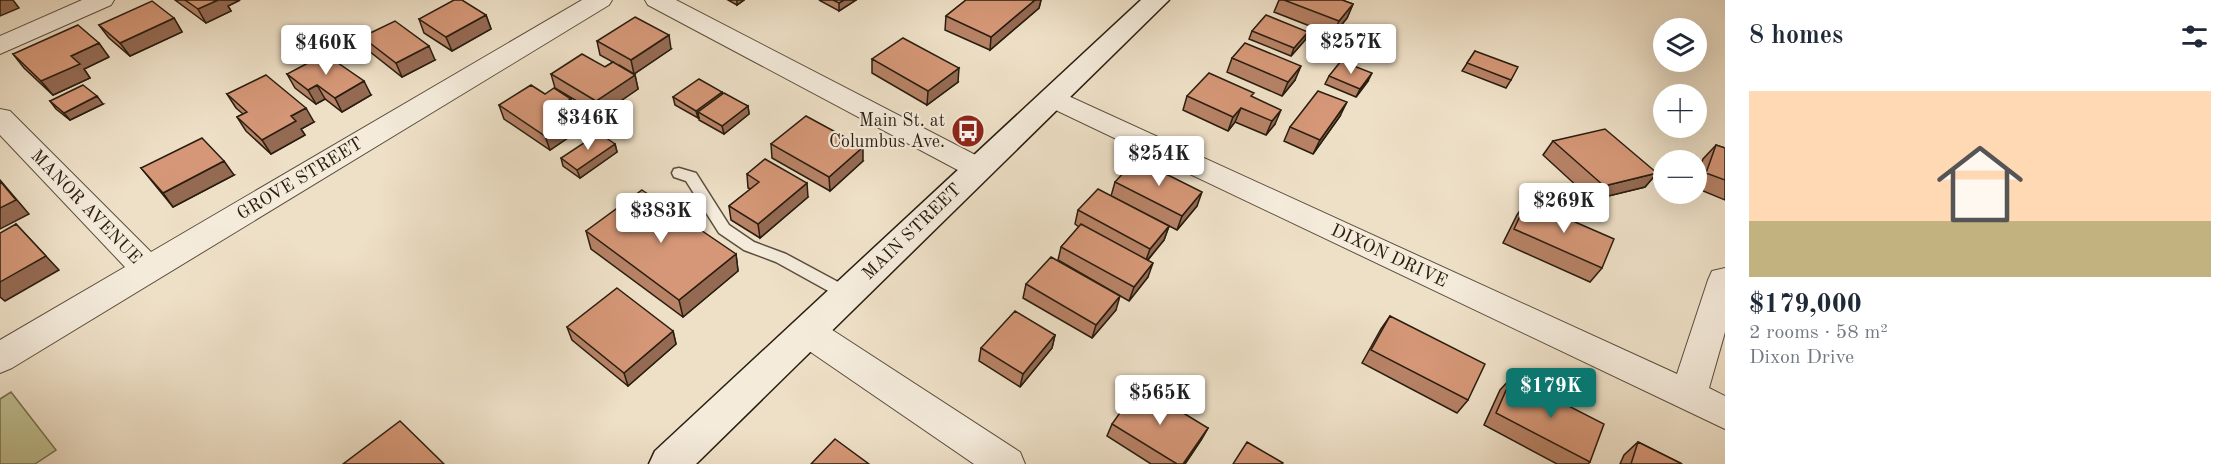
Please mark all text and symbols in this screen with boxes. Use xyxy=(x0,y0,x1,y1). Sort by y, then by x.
map controls xyxy=(1653,18,1707,204)
button: layers xyxy=(1653,18,1707,72)
icon: filters xyxy=(2178,20,2211,53)
text: 8 homes xyxy=(1749,23,1843,49)
pin: $257K xyxy=(1309,24,1393,75)
pin: $460K xyxy=(284,25,368,76)
text: $257K xyxy=(1320,33,1382,53)
text: $460K xyxy=(295,34,357,54)
button: + xyxy=(1653,84,1707,138)
pin: $346K xyxy=(546,100,630,151)
text: $346K xyxy=(557,109,619,129)
place label: Main St. at Columbus Ave. xyxy=(829,112,945,151)
bus stop icon: Main St. at Columbus Ave. xyxy=(950,113,986,149)
icon: home xyxy=(1926,130,2034,238)
street label: GROVE STREET xyxy=(234,134,366,224)
pin: $254K xyxy=(1117,136,1201,187)
text: $254K xyxy=(1128,145,1190,165)
street label: MANOR AVENUE xyxy=(27,147,145,267)
button: − xyxy=(1653,150,1707,204)
street label: MAIN STREET xyxy=(859,181,965,283)
pin: $269K xyxy=(1522,183,1606,234)
text: $269K xyxy=(1533,192,1595,212)
pin: $383K xyxy=(619,193,703,244)
text: $383K xyxy=(630,202,692,222)
street label: DIXON DRIVE xyxy=(1328,221,1450,291)
text: $179,000 xyxy=(1749,292,1862,318)
text: 2 rooms · 58 m² xyxy=(1749,323,1888,343)
text: Dixon Drive xyxy=(1749,348,1854,368)
pin: $179K xyxy=(1509,368,1593,419)
pin: $565K xyxy=(1118,375,1202,426)
text: $179K xyxy=(1520,377,1582,397)
text: $565K xyxy=(1129,384,1191,404)

